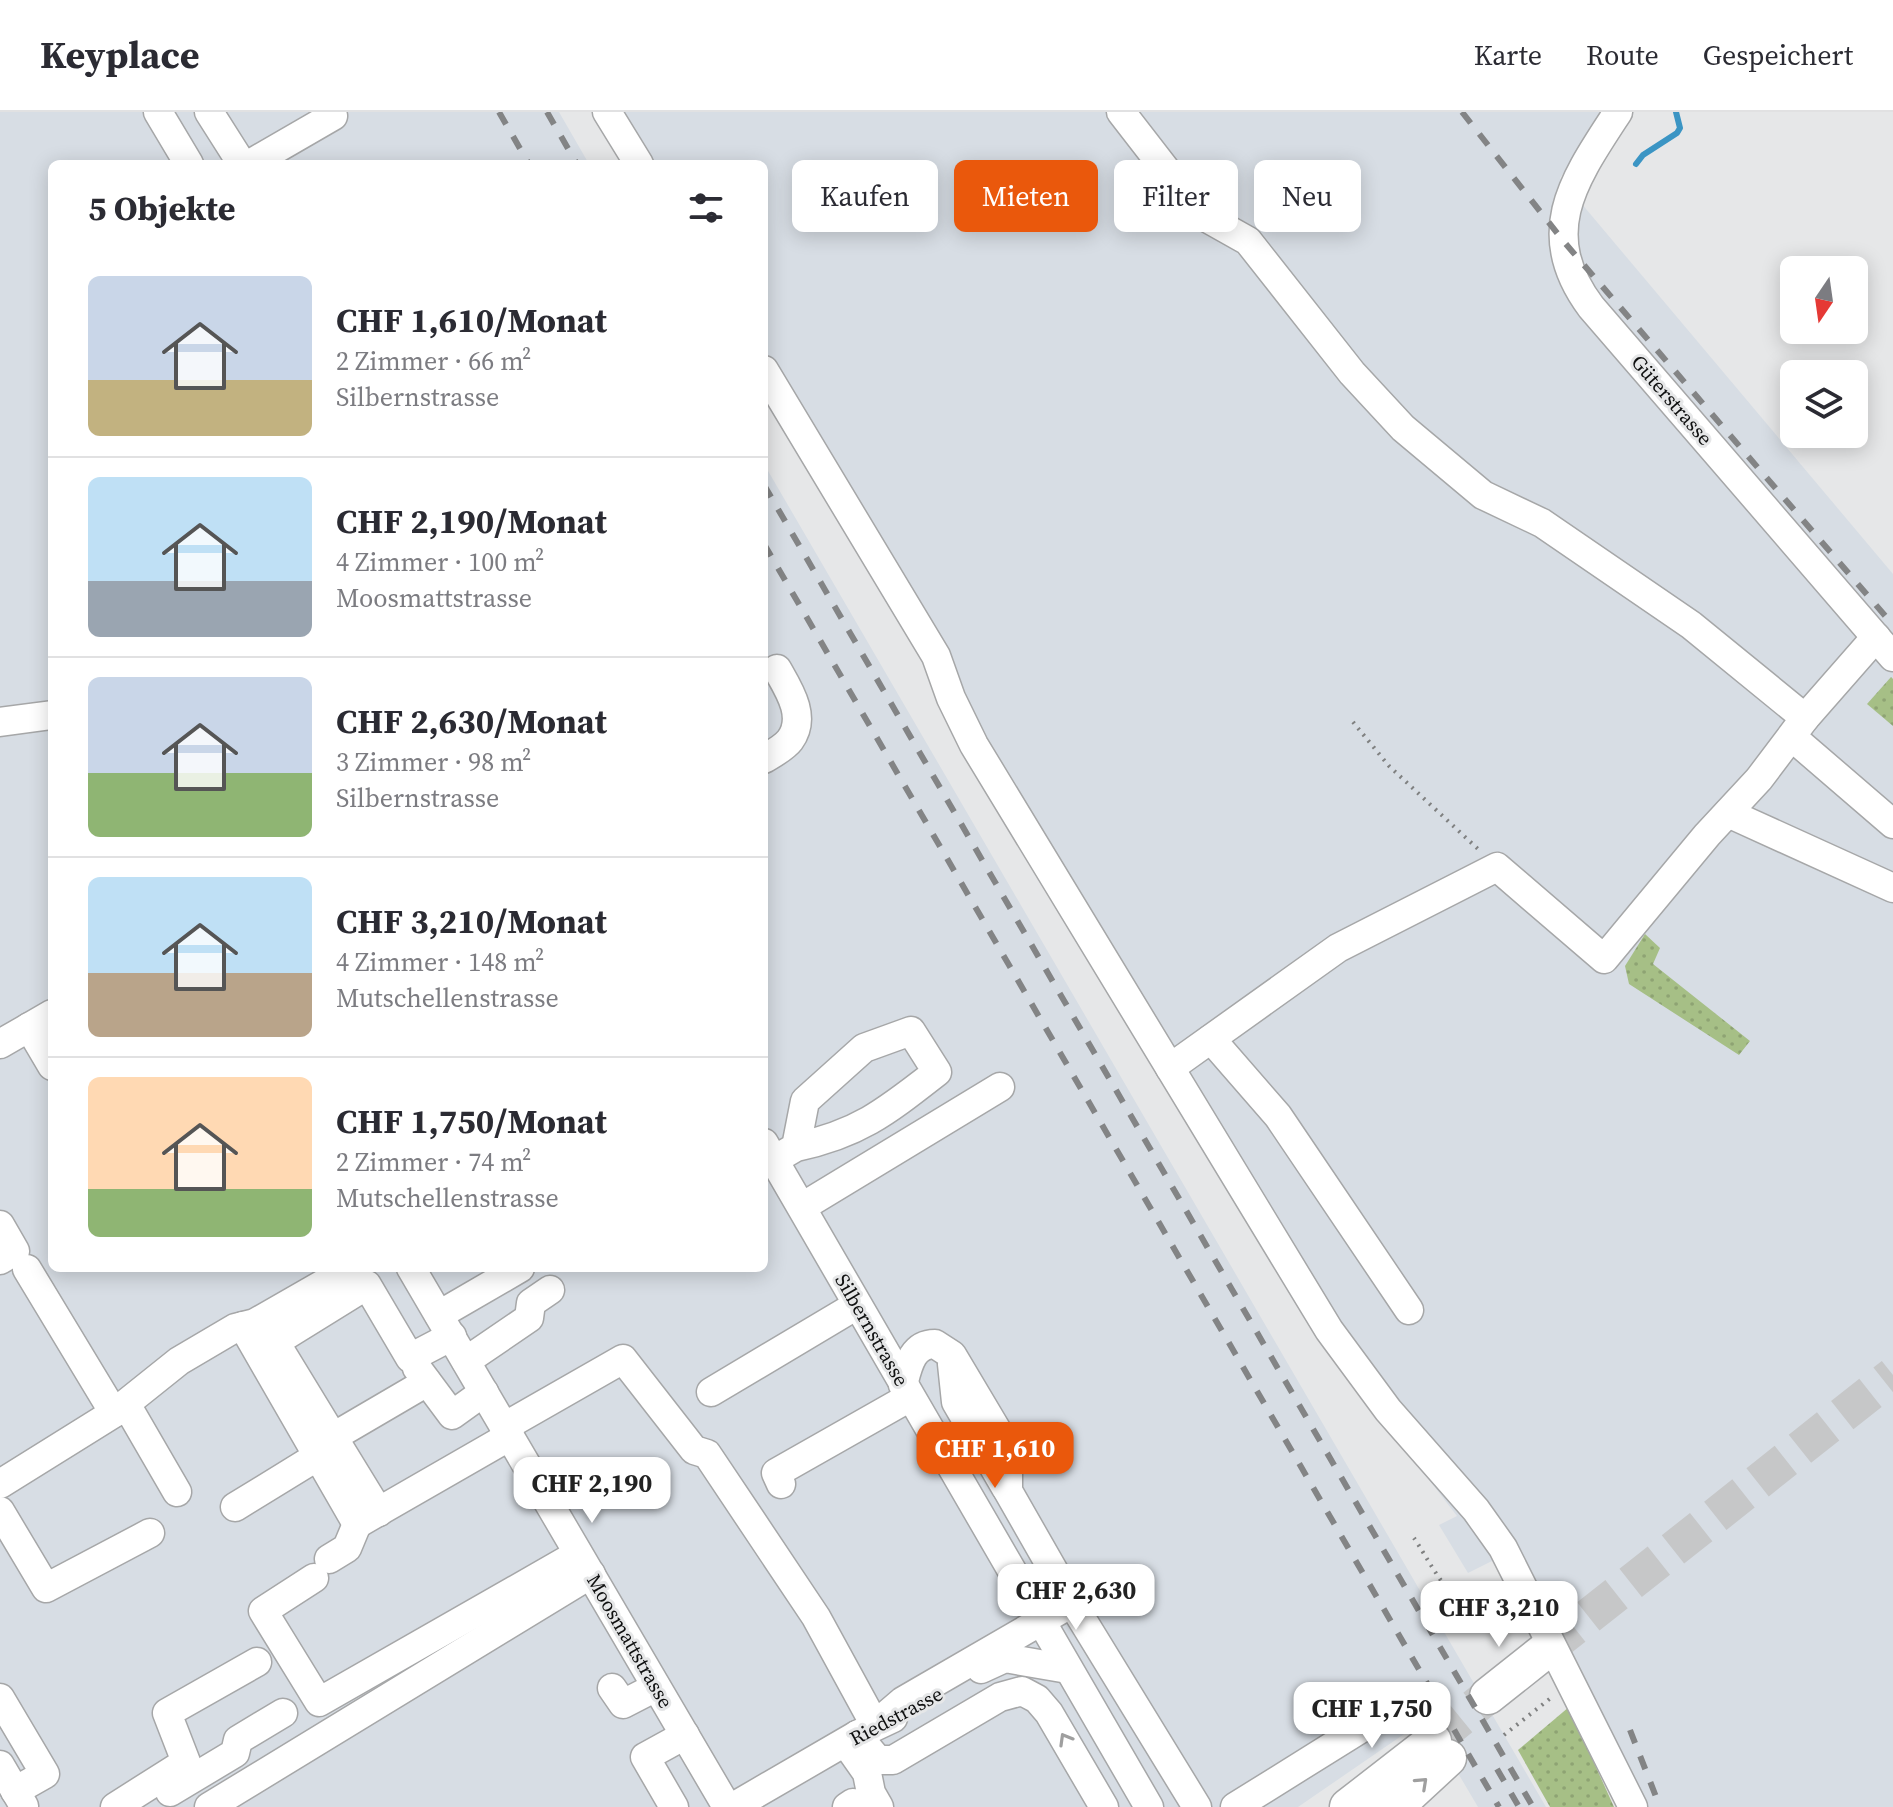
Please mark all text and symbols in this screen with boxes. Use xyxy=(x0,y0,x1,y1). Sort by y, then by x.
text: Keyplace xyxy=(40,29,199,81)
text: Karte xyxy=(1474,36,1542,74)
text: Route xyxy=(1586,36,1659,74)
text: Gespeichert xyxy=(1703,36,1853,74)
chip: Kaufen xyxy=(792,160,938,232)
chip: Mieten xyxy=(954,160,1098,232)
chip: Filter xyxy=(1114,160,1238,232)
chip: Neu xyxy=(1254,160,1361,232)
text: 5 Objekte xyxy=(88,185,236,231)
icon: filters xyxy=(684,186,728,230)
north arrow xyxy=(1780,256,1868,344)
map controls xyxy=(1780,256,1868,448)
text: CHF 1,610/Monat xyxy=(336,297,607,343)
icon: home xyxy=(152,308,248,404)
text: 2 Zimmer · 66 m² xyxy=(336,343,531,379)
street label: Güterstrasse xyxy=(1625,349,1719,451)
button: layers xyxy=(1780,360,1868,448)
text: Silbernstrasse xyxy=(336,379,499,415)
text: CHF 2,190/Monat xyxy=(336,498,607,544)
icon: home xyxy=(152,509,248,605)
text: 4 Zimmer · 100 m² xyxy=(336,544,544,580)
text: Moosmattstrasse xyxy=(336,580,532,616)
text: CHF 2,630/Monat xyxy=(336,698,607,744)
icon: home xyxy=(152,709,248,805)
text: 3 Zimmer · 98 m² xyxy=(336,744,531,780)
text: Silbernstrasse xyxy=(336,780,499,816)
text: CHF 3,210/Monat xyxy=(336,898,607,944)
icon: home xyxy=(152,909,248,1005)
text: 4 Zimmer · 148 m² xyxy=(336,944,544,980)
text: Mutschellenstrasse xyxy=(336,980,559,1016)
text: CHF 1,750/Monat xyxy=(336,1098,607,1144)
icon: home xyxy=(152,1109,248,1205)
text: 2 Zimmer · 74 m² xyxy=(336,1144,531,1180)
text: Mutschellenstrasse xyxy=(336,1180,559,1216)
street label: Silbernstrasse xyxy=(828,1269,916,1391)
pin: CHF 1,610 xyxy=(903,1422,1087,1490)
text: CHF 1,610 xyxy=(935,1430,1055,1466)
pin: CHF 2,190 xyxy=(500,1457,684,1525)
text: CHF 2,190 xyxy=(532,1465,652,1501)
pin: CHF 2,630 xyxy=(984,1564,1168,1632)
street label: Moosmattstrasse xyxy=(580,1569,680,1713)
text: CHF 2,630 xyxy=(1016,1572,1136,1608)
pin: CHF 3,210 xyxy=(1407,1581,1591,1649)
text: CHF 3,210 xyxy=(1439,1589,1559,1625)
street label: Riedstrasse xyxy=(845,1680,947,1752)
pin: CHF 1,750 xyxy=(1280,1682,1464,1750)
text: CHF 1,750 xyxy=(1312,1690,1432,1726)
one-way arrow xyxy=(1059,1734,1075,1748)
one-way arrow xyxy=(1412,1778,1427,1792)

